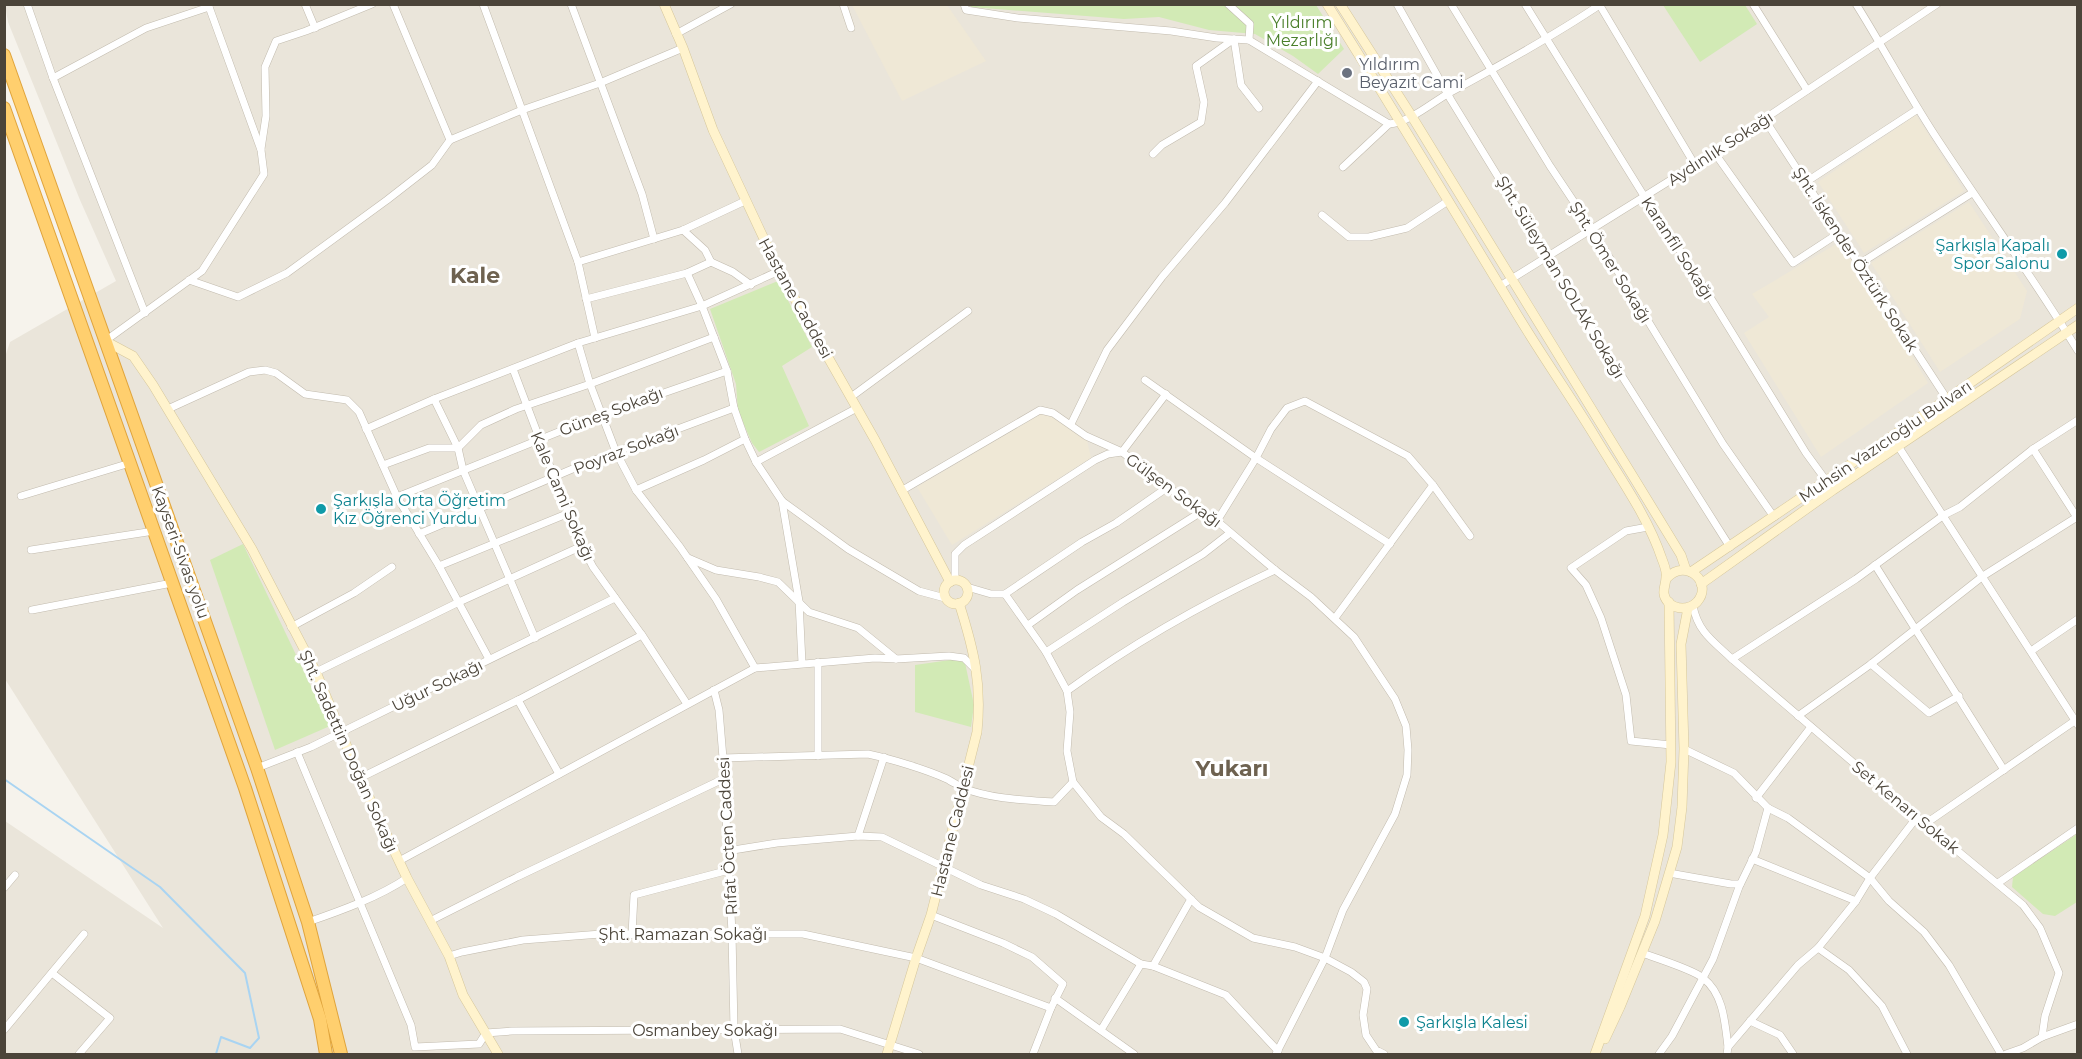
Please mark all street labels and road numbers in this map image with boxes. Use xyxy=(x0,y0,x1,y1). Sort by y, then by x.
street label: Aydınlık Sokağı xyxy=(1664,107,1777,190)
street label: Şht. İskender Öztürk Sokak xyxy=(1789,163,1923,355)
street label: Şht. Süleyman SOLAK Sokağı xyxy=(1492,172,1629,382)
street label: Karanfil Sokağı xyxy=(1637,193,1718,303)
street label: Şht. Ömer Sokağı xyxy=(1566,198,1656,326)
street label: Hastane Caddesi xyxy=(755,235,837,362)
street label: Muhsin Yazıcıoğlu Bulvarı xyxy=(1795,376,1975,506)
street label: Güneş Sokağı xyxy=(557,383,666,440)
street label: Poyraz Sokağı xyxy=(571,421,682,478)
street label: Kale Cami Sokağı xyxy=(527,429,598,564)
street label: Gülşen Sokağı xyxy=(1122,449,1225,532)
street label: Kayseri-Sivas yolu xyxy=(148,483,213,621)
street label: Şht. Sadettin Doğan Sokağı xyxy=(295,647,402,855)
street label: Uğur Sokağı xyxy=(389,655,486,716)
street label: Rıfat Öcten Caddesi xyxy=(713,756,741,916)
street label: Set Kenarı Sokak xyxy=(1848,757,1964,858)
street label: Hastane Caddesi xyxy=(927,763,978,899)
street label: Şht. Ramazan Sokağı xyxy=(599,925,767,944)
street label: Osmanbey Sokağı xyxy=(632,1021,778,1040)

